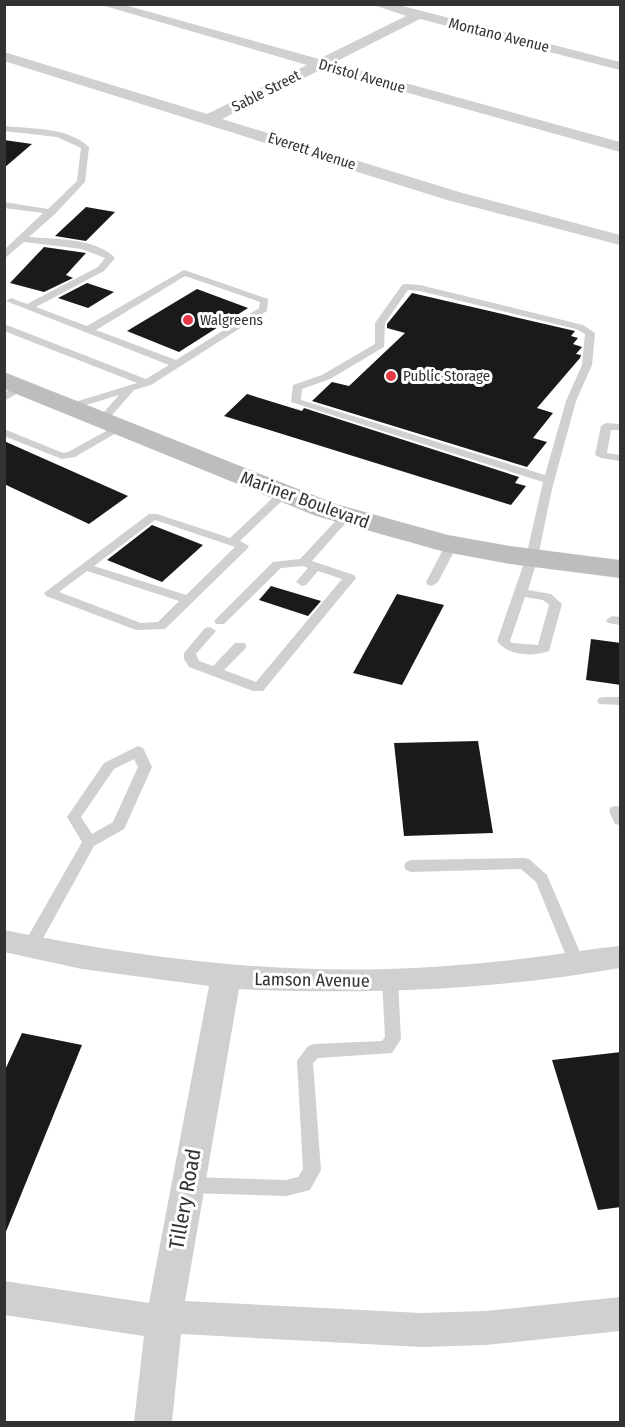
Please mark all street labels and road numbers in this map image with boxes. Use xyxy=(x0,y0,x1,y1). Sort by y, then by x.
street label: Montano Avenue xyxy=(447,14,551,56)
street label: Dristol Avenue xyxy=(317,55,407,97)
street label: Sable Street xyxy=(229,66,303,116)
street label: Everett Avenue xyxy=(266,128,358,174)
street label: Mariner Boulevard xyxy=(238,466,372,534)
street label: Lamson Avenue xyxy=(254,968,370,992)
street label: Tillery Road xyxy=(163,1147,207,1251)

